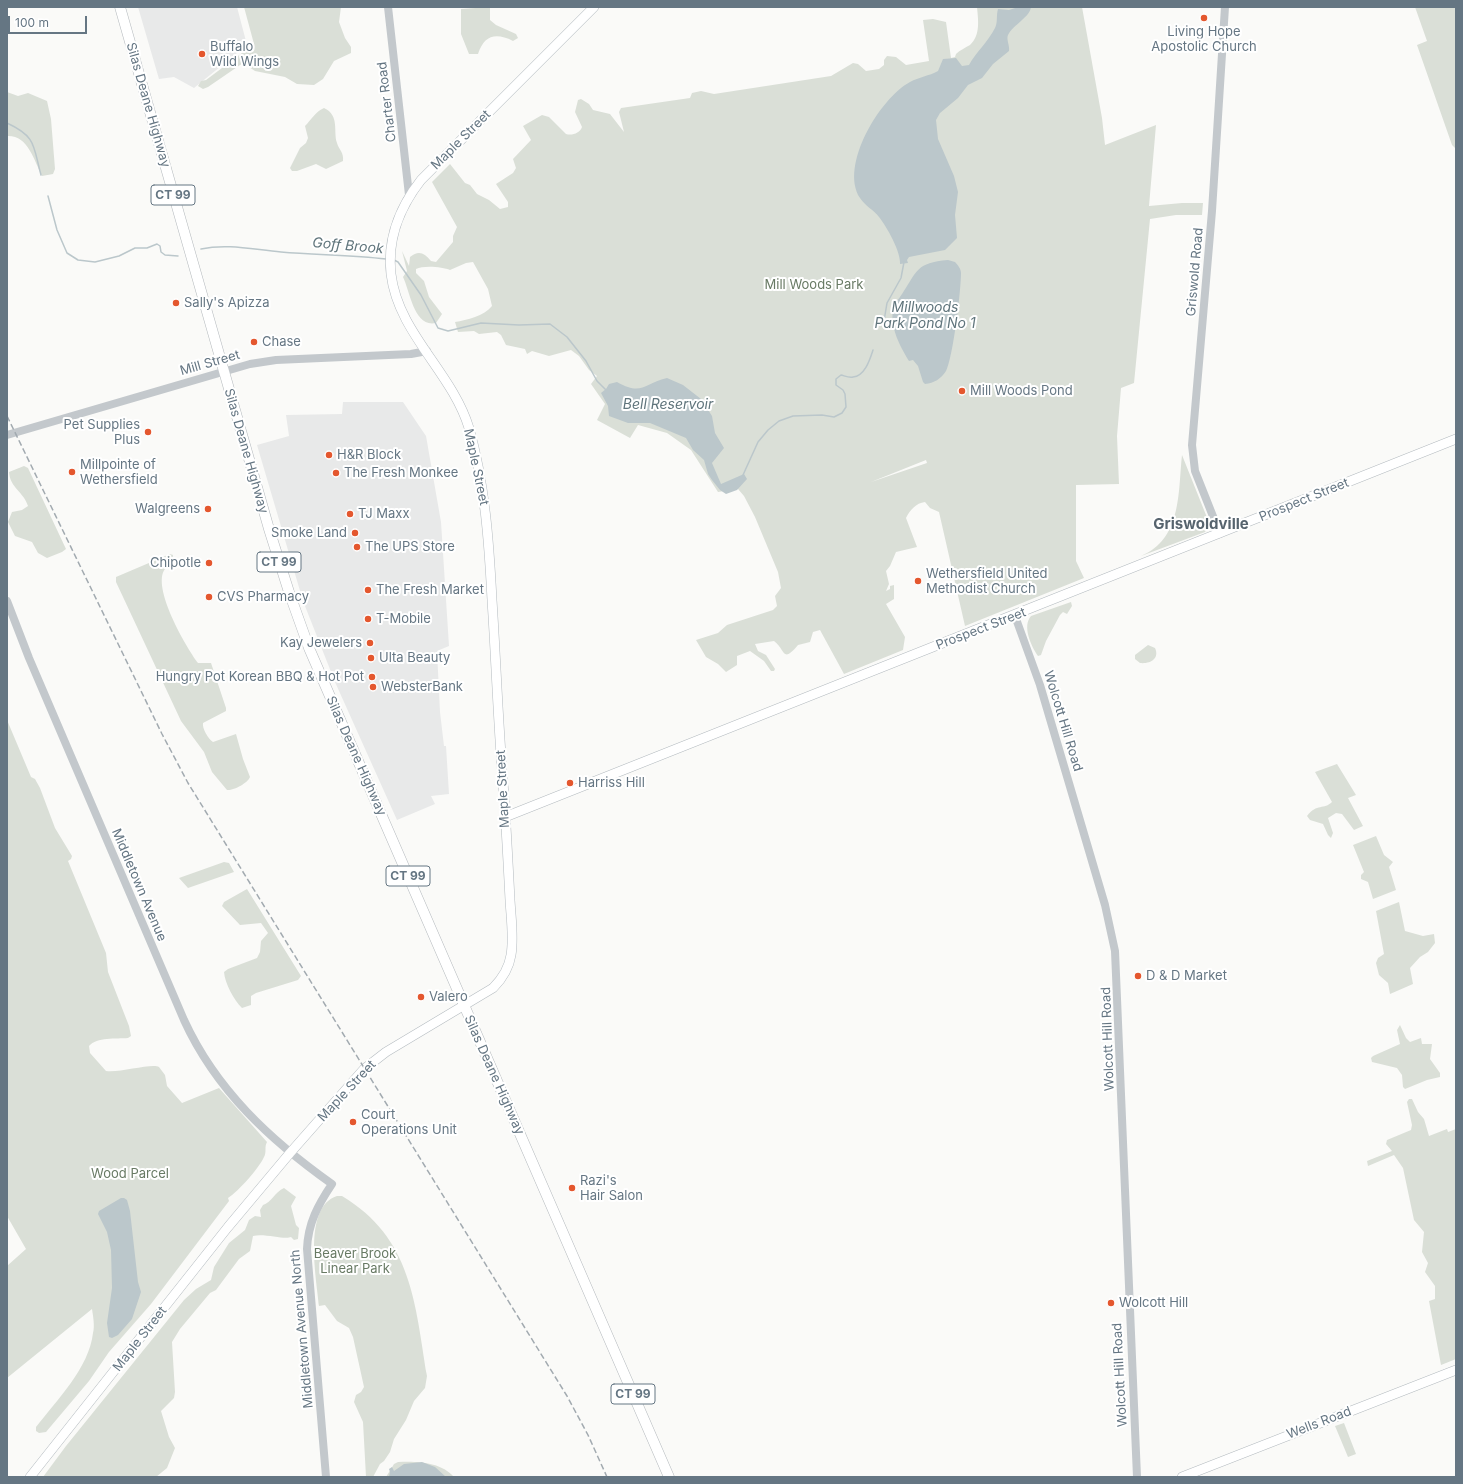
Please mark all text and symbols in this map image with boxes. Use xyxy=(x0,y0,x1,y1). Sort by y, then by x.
scale bar xyxy=(10,8,89,34)
marker: Living Hope Apostolic Church xyxy=(1199,13,1209,23)
text: 100 m xyxy=(15,15,49,30)
place label: Living Hope Apostolic Church xyxy=(1151,24,1257,55)
place label: Buffalo Wild Wings xyxy=(210,39,279,70)
street label: Silas Deane Highway xyxy=(123,41,173,169)
marker: Buffalo Wild Wings xyxy=(197,49,207,59)
street label: Charter Road xyxy=(374,61,400,143)
street label: Maple Street xyxy=(428,107,494,173)
road number: CT 99 xyxy=(151,185,195,205)
street label: Griswold Road xyxy=(1183,227,1207,317)
water label: Goff Brook xyxy=(312,235,384,257)
park label: Mill Woods Park xyxy=(765,277,863,293)
place label: Sally's Apizza xyxy=(184,295,269,311)
marker: Sally's Apizza xyxy=(171,298,181,308)
water label: Millwoods Park Pond No 1 xyxy=(874,300,976,332)
place label: Chase xyxy=(262,334,301,350)
marker: Chase xyxy=(249,337,259,347)
street label: Mill Street xyxy=(178,347,242,379)
place label: Mill Woods Pond xyxy=(970,383,1073,399)
marker: Mill Woods Pond xyxy=(957,386,967,396)
street label: Silas Deane Highway xyxy=(221,387,271,515)
water label: Bell Reservoir xyxy=(623,397,713,413)
place label: Pet Supplies Plus xyxy=(64,417,140,448)
marker: Pet Supplies Plus xyxy=(143,427,153,437)
street label: Maple Street xyxy=(460,427,492,507)
place label: H&R Block xyxy=(337,447,401,463)
marker: H&R Block xyxy=(324,450,334,460)
place label: Millpointe of Wethersfield xyxy=(80,457,158,488)
place label: The Fresh Monkee xyxy=(344,465,458,481)
marker: Millpointe of Wethersfield xyxy=(67,467,77,477)
marker: The Fresh Monkee xyxy=(331,468,341,478)
street label: Prospect Street xyxy=(1257,475,1351,525)
place label: Walgreens xyxy=(135,501,200,517)
marker: Walgreens xyxy=(203,504,213,514)
place label: TJ Maxx xyxy=(358,506,410,522)
marker: TJ Maxx xyxy=(345,509,355,519)
district label: Griswoldville xyxy=(1153,515,1249,533)
place label: Smoke Land xyxy=(271,525,347,541)
marker: Smoke Land xyxy=(350,528,360,538)
place label: The UPS Store xyxy=(365,539,455,555)
marker: The UPS Store xyxy=(352,542,362,552)
road number: CT 99 xyxy=(257,552,301,572)
place label: Chipotle xyxy=(150,555,201,571)
marker: Chipotle xyxy=(204,558,214,568)
place label: Wethersfield United Methodist Church xyxy=(926,566,1047,597)
marker: Wethersfield United Methodist Church xyxy=(913,576,923,586)
place label: The Fresh Market xyxy=(376,582,484,598)
marker: The Fresh Market xyxy=(363,585,373,595)
place label: CVS Pharmacy xyxy=(217,589,309,605)
marker: CVS Pharmacy xyxy=(204,592,214,602)
street label: Prospect Street xyxy=(934,605,1028,653)
place label: T-Mobile xyxy=(376,611,431,627)
marker: T-Mobile xyxy=(363,614,373,624)
place label: Kay Jewelers xyxy=(280,635,362,651)
marker: Kay Jewelers xyxy=(365,638,375,648)
place label: Ulta Beauty xyxy=(379,650,450,666)
marker: Ulta Beauty xyxy=(366,653,376,663)
place label: Hungry Pot Korean BBQ & Hot Pot xyxy=(156,669,364,685)
street label: Wolcott Hill Road xyxy=(1040,669,1086,773)
marker: Hungry Pot Korean BBQ & Hot Pot xyxy=(367,672,377,682)
place label: WebsterBank xyxy=(381,679,463,695)
marker: WebsterBank xyxy=(368,682,378,692)
street label: Silas Deane Highway xyxy=(323,694,389,818)
street label: Maple Street xyxy=(493,750,513,828)
place label: Harriss Hill xyxy=(578,775,645,791)
marker: Harriss Hill xyxy=(565,778,575,788)
street label: Middletown Avenue xyxy=(108,826,170,944)
road number: CT 99 xyxy=(386,866,430,886)
place label: D & D Market xyxy=(1146,968,1227,984)
marker: D & D Market xyxy=(1133,971,1143,981)
street label: Wolcott Hill Road xyxy=(1098,987,1118,1091)
place label: Valero xyxy=(429,989,468,1005)
marker: Valero xyxy=(416,992,426,1002)
street label: Silas Deane Highway xyxy=(461,1013,527,1137)
street label: Maple Street xyxy=(315,1057,379,1125)
place label: Court Operations Unit xyxy=(361,1107,457,1138)
marker: Court Operations Unit xyxy=(348,1117,358,1127)
park label: Wood Parcel xyxy=(91,1166,169,1182)
place label: Razi's Hair Salon xyxy=(580,1173,643,1204)
marker: Razi's Hair Salon xyxy=(567,1183,577,1193)
park label: Beaver Brook Linear Park xyxy=(314,1246,396,1277)
street label: Middletown Avenue North xyxy=(287,1249,317,1409)
place label: Wolcott Hill xyxy=(1119,1295,1188,1311)
marker: Wolcott Hill xyxy=(1106,1298,1116,1308)
street label: Maple Street xyxy=(110,1303,170,1375)
street label: Wolcott Hill Road xyxy=(1109,1323,1131,1427)
road number: CT 99 xyxy=(611,1384,655,1404)
street label: Wells Road xyxy=(1285,1404,1353,1442)

